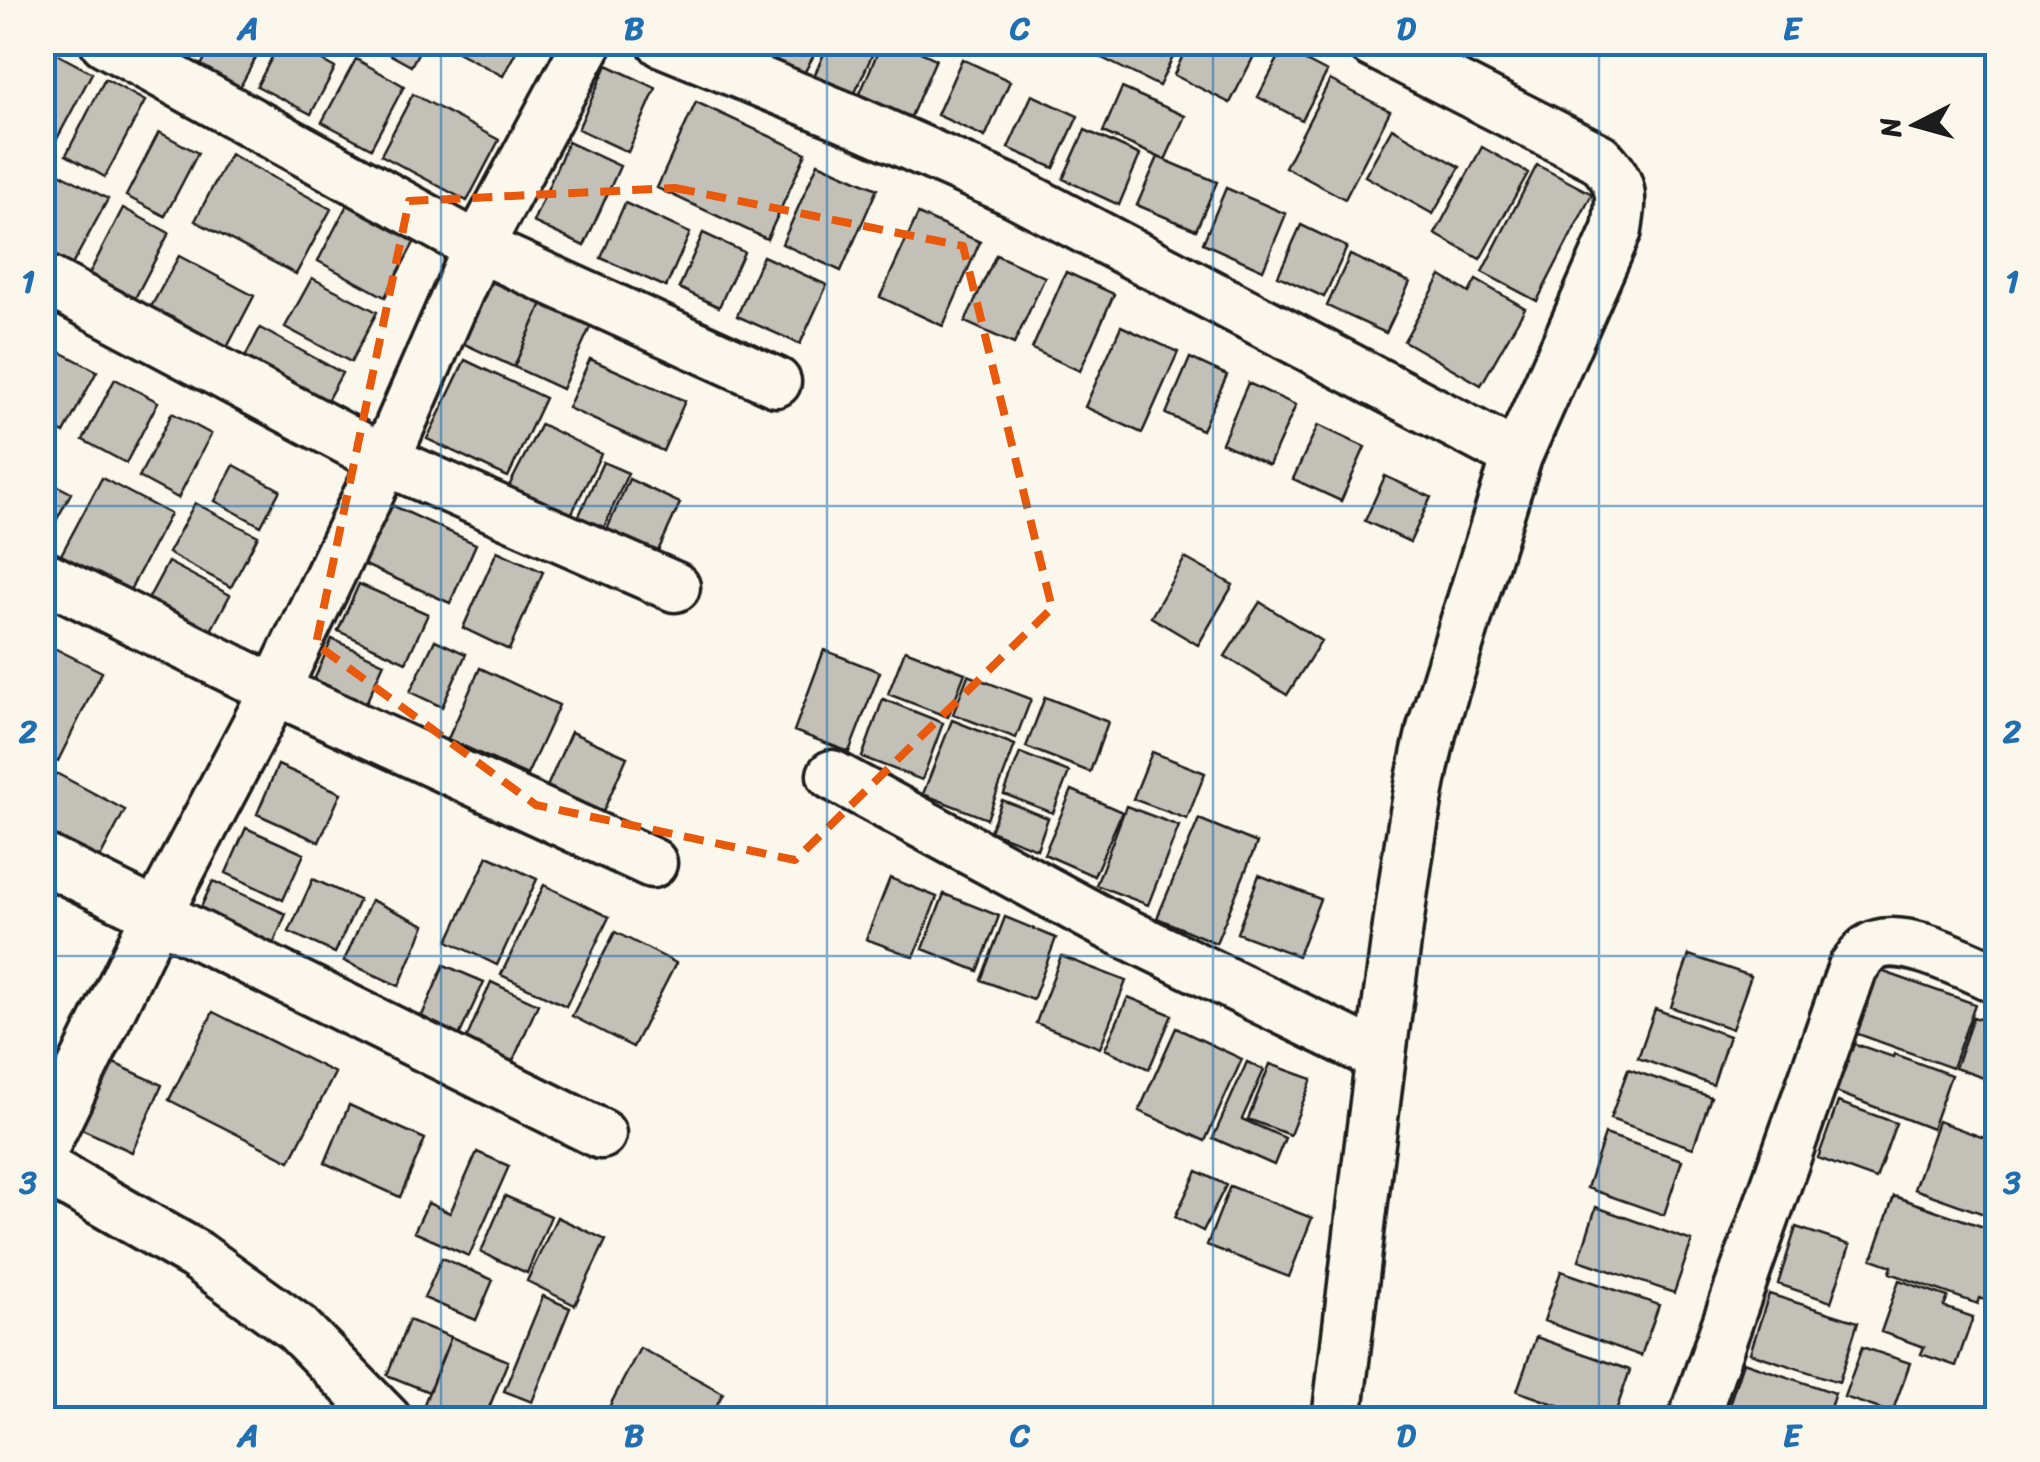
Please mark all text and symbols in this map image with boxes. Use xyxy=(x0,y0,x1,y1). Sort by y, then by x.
text: A xyxy=(236,0,259,57)
text: B xyxy=(624,0,644,57)
text: C xyxy=(1009,0,1031,57)
text: D xyxy=(1396,0,1416,57)
text: E xyxy=(1783,0,1803,57)
north arrow xyxy=(1865,75,1965,175)
text: N xyxy=(1865,115,1916,141)
text: 1 xyxy=(21,253,35,310)
text: 1 xyxy=(2005,253,2019,310)
text: 2 xyxy=(19,703,38,760)
text: 2 xyxy=(2003,703,2022,760)
text: 3 xyxy=(18,1154,37,1211)
text: 3 xyxy=(2002,1154,2021,1211)
text: A xyxy=(236,1407,259,1462)
text: B xyxy=(624,1407,644,1462)
text: C xyxy=(1009,1407,1031,1462)
text: D xyxy=(1396,1407,1416,1462)
text: E xyxy=(1783,1407,1803,1462)

